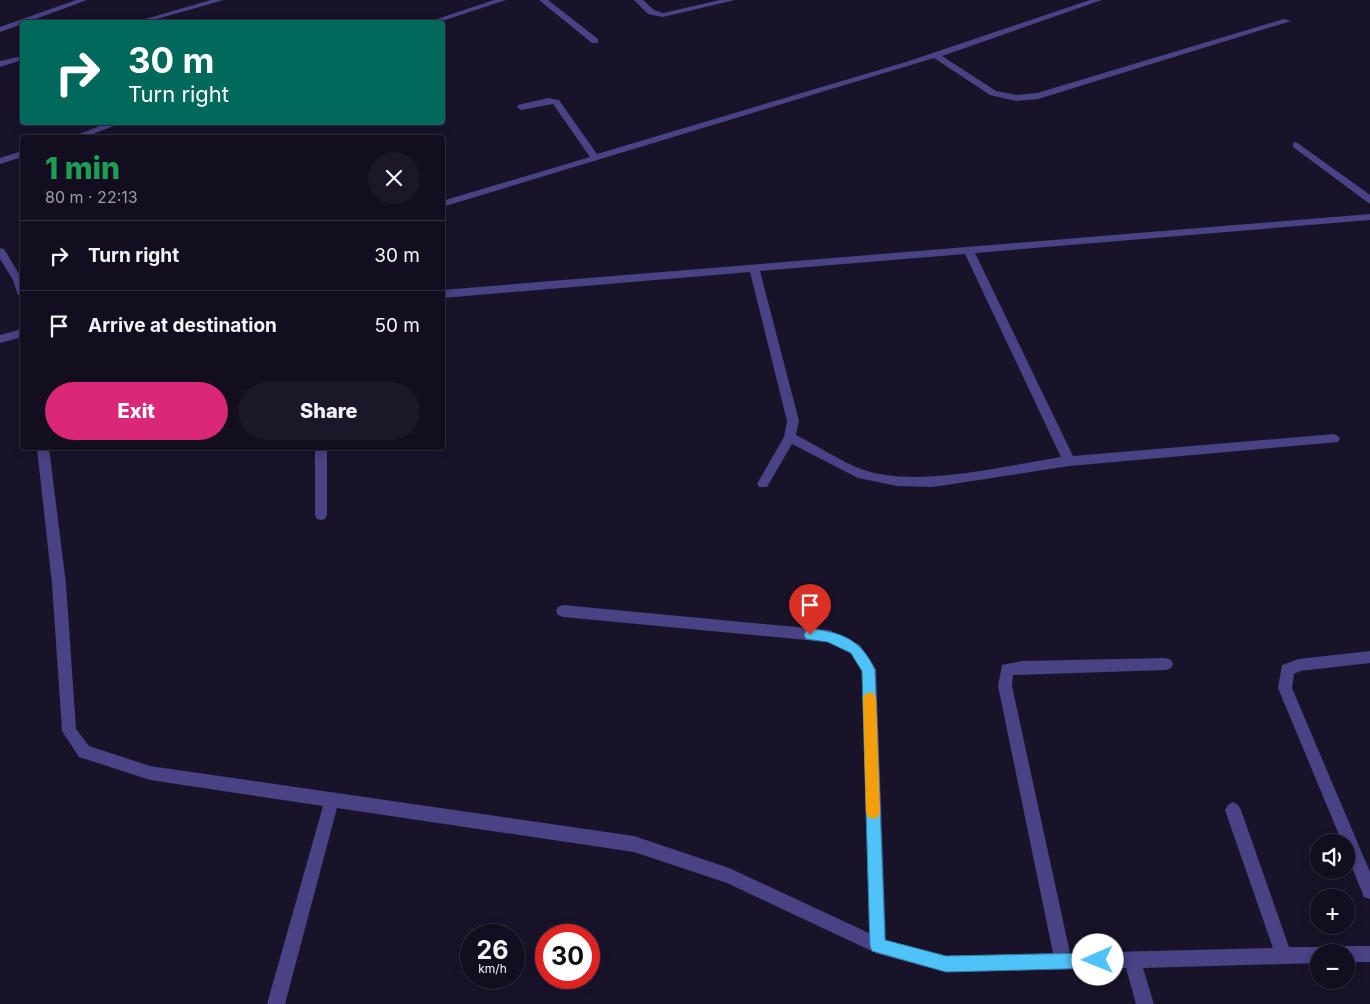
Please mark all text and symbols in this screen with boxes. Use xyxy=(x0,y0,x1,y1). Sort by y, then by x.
text: 30 m xyxy=(128,39,214,81)
icon: right xyxy=(45,40,110,105)
text: Turn right xyxy=(128,81,229,107)
text: 1 min xyxy=(45,150,120,186)
button: close xyxy=(368,152,420,204)
text: 80 m · 22:13 xyxy=(45,187,138,207)
icon: right xyxy=(45,242,73,270)
text: Turn right xyxy=(88,244,179,267)
text: 30 m xyxy=(374,244,420,267)
icon: arrive xyxy=(45,312,73,340)
text: Arrive at destination xyxy=(88,314,277,337)
text: 50 m xyxy=(374,314,420,337)
button: Exit xyxy=(45,382,228,440)
button: Share xyxy=(238,382,420,440)
pin xyxy=(789,584,831,635)
icon: arrive xyxy=(796,591,824,619)
map controls xyxy=(1310,834,1355,989)
button: sound xyxy=(1310,834,1355,879)
button: + xyxy=(1310,889,1355,934)
speed limit sign: 30 xyxy=(535,924,600,989)
position arrow xyxy=(1071,933,1123,985)
text: 26 xyxy=(477,935,508,965)
button: − xyxy=(1310,944,1355,989)
text: km/h xyxy=(478,961,507,976)

